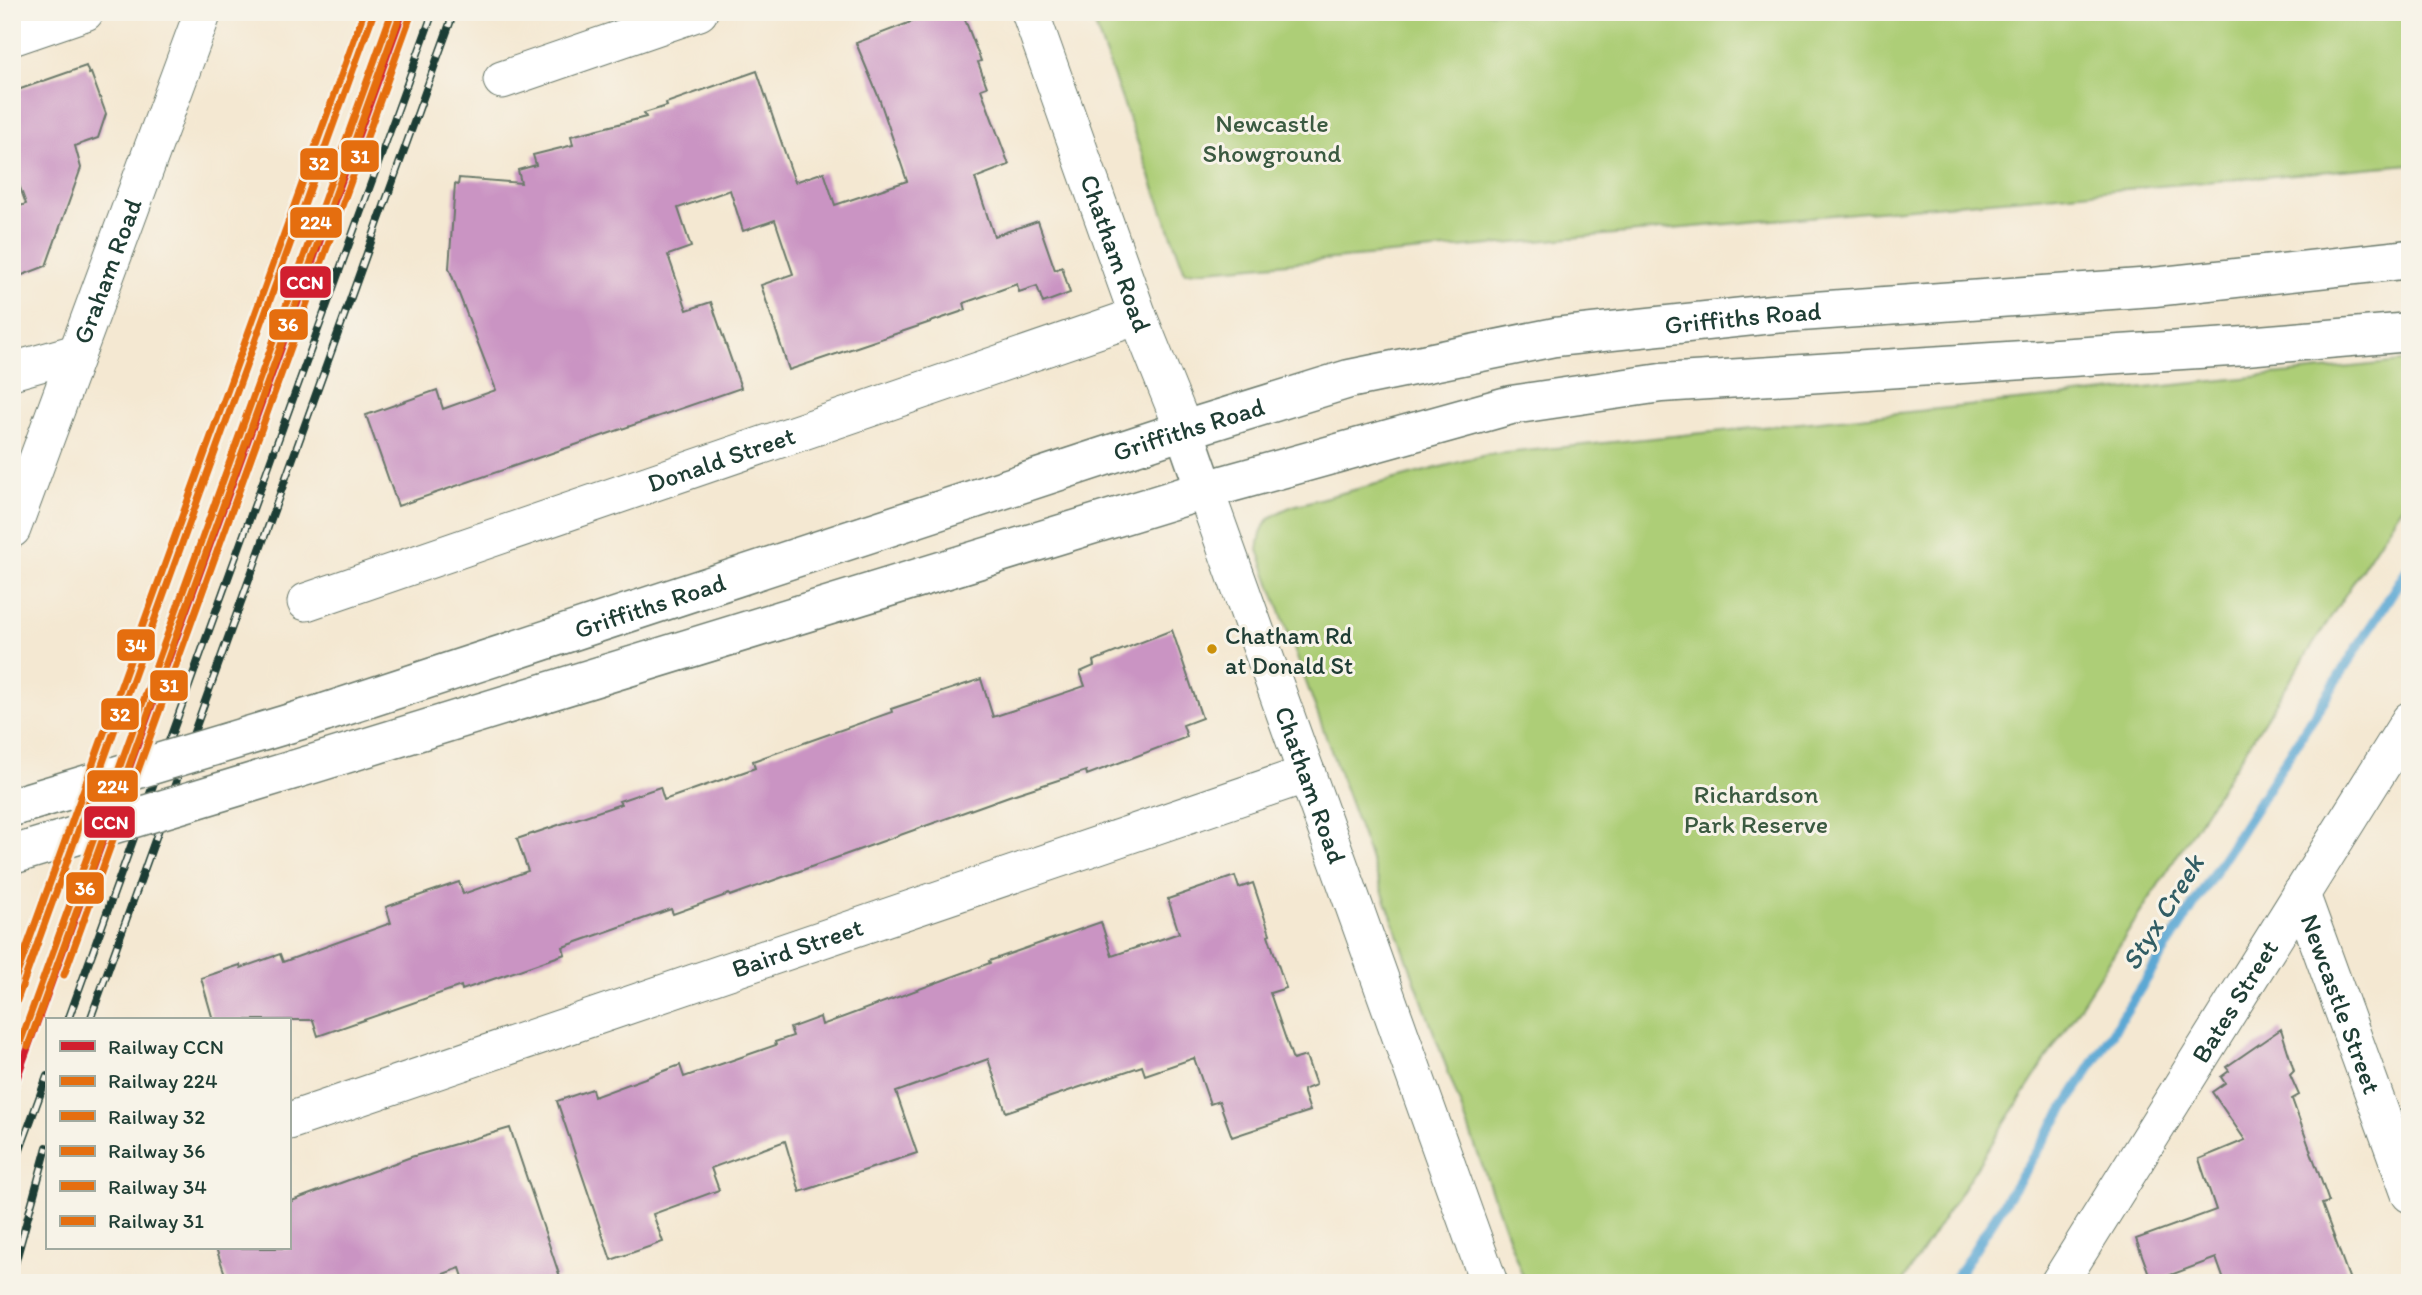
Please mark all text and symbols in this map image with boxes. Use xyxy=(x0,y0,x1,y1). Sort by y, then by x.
park label: Newcastle Showground xyxy=(1203,107,1341,169)
line badge: 31 xyxy=(340,139,380,173)
text: 31 xyxy=(350,145,370,168)
line badge: 32 xyxy=(299,147,339,181)
text: 32 xyxy=(309,152,329,175)
street label: Chatham Road xyxy=(1073,170,1159,337)
street label: Graham Road xyxy=(66,193,149,348)
line badge: 224 xyxy=(289,206,343,239)
text: 224 xyxy=(300,211,332,234)
line badge: CCN xyxy=(279,265,332,299)
text: CCN xyxy=(286,271,324,294)
street label: Griffiths Road xyxy=(1663,295,1822,341)
line badge: 36 xyxy=(268,308,309,341)
text: 36 xyxy=(278,313,298,336)
street label: Griffiths Road xyxy=(1109,390,1268,468)
street label: Donald Street xyxy=(643,419,799,499)
street label: Griffiths Road xyxy=(570,566,730,646)
place label: Chatham Rd at Donald St xyxy=(1225,621,1353,680)
line badge: 34 xyxy=(116,628,156,662)
text: 34 xyxy=(125,634,147,657)
marker: Chatham Rd at Donald St xyxy=(1205,642,1219,656)
line badge: 31 xyxy=(149,669,189,702)
text: 31 xyxy=(159,674,179,697)
line badge: 32 xyxy=(100,697,140,731)
street label: Chatham Road xyxy=(1268,702,1353,868)
text: 32 xyxy=(110,703,130,726)
line badge: 224 xyxy=(86,769,139,803)
text: 224 xyxy=(97,775,129,798)
park label: Richardson Park Reserve xyxy=(1684,778,1828,840)
line badge: CCN xyxy=(83,805,136,839)
text: CCN xyxy=(91,811,129,834)
water label: Styx Creek xyxy=(2113,847,2212,976)
line badge: 36 xyxy=(65,871,105,905)
text: 36 xyxy=(75,877,95,900)
street label: Newcastle Street xyxy=(2294,910,2388,1098)
street label: Baird Street xyxy=(728,911,867,985)
street label: Bates Street xyxy=(2184,934,2285,1069)
legend xyxy=(46,1018,290,1250)
text: Railway CCN xyxy=(108,1034,224,1059)
text: Railway 224 xyxy=(108,1068,218,1093)
text: Railway 32 xyxy=(108,1104,205,1129)
text: Railway 36 xyxy=(108,1138,205,1163)
text: Railway 34 xyxy=(108,1174,207,1199)
text: Railway 31 xyxy=(108,1208,204,1233)

